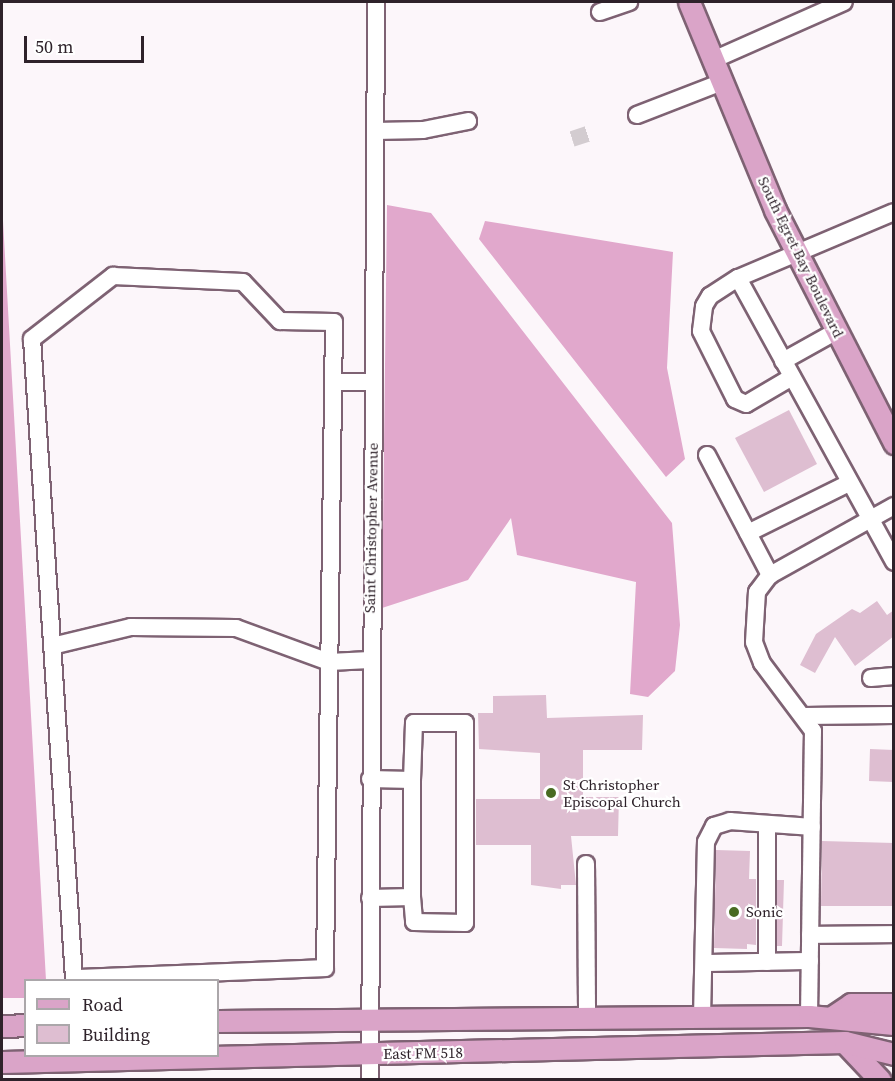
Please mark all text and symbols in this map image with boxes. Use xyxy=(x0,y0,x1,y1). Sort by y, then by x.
scale bar xyxy=(27,24,147,62)
text: 50 m xyxy=(35,34,73,59)
street label: South Egret Bay Boulevard xyxy=(754,174,848,340)
street label: Saint Christopher Avenue xyxy=(361,443,381,613)
place label: St Christopher Episcopal Church xyxy=(563,775,681,810)
marker: St Christopher Episcopal Church xyxy=(544,786,558,800)
place label: Sonic xyxy=(746,903,783,921)
marker: Sonic xyxy=(727,905,741,919)
legend xyxy=(24,979,219,1057)
text: Road xyxy=(82,992,123,1017)
text: Building xyxy=(82,1022,150,1047)
street label: East FM 518 xyxy=(383,1043,463,1063)

